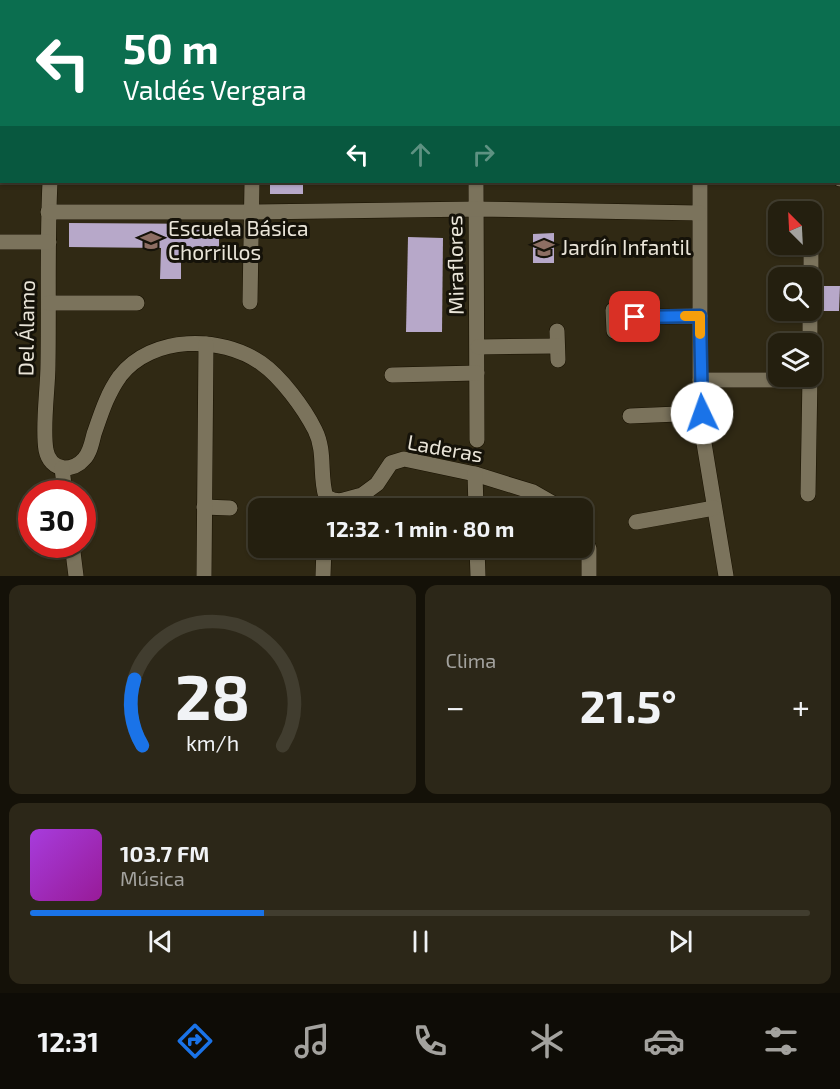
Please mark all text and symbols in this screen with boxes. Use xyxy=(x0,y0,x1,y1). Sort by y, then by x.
text: 50 m xyxy=(123,22,219,72)
icon: left xyxy=(24,24,102,102)
text: Valdés Vergara xyxy=(123,73,307,105)
icon: left xyxy=(341,138,374,171)
icon: ahead xyxy=(404,138,437,171)
icon: right xyxy=(467,138,500,171)
north arrow xyxy=(768,201,822,255)
map controls xyxy=(768,201,822,387)
place label: Escuela Básica Chorrillos xyxy=(168,215,309,264)
street label: Miraflores xyxy=(441,215,468,315)
school or university icon: Escuela Básica Chorrillos xyxy=(139,229,163,253)
place label: Jardín Infantil xyxy=(561,234,692,259)
school or university icon: Jardín Infantil xyxy=(532,236,556,260)
button: search xyxy=(768,267,822,321)
street label: Del Álamo xyxy=(12,280,39,376)
pin xyxy=(609,291,660,342)
icon: arrive xyxy=(618,300,651,333)
button: layers xyxy=(768,333,822,387)
position arrow xyxy=(670,381,734,445)
street label: Laderas xyxy=(406,429,485,466)
speed limit sign: 30 xyxy=(18,480,96,558)
text: 12:32 · 1 min · 80 m xyxy=(327,515,514,541)
text: Clima xyxy=(446,648,496,672)
text: 28 xyxy=(175,658,250,733)
text: 21.5° xyxy=(580,678,677,732)
text: − xyxy=(446,686,465,726)
text: + xyxy=(792,686,810,726)
text: km/h xyxy=(186,731,239,756)
text: 103.7 FM xyxy=(120,840,209,866)
text: Música xyxy=(120,866,185,890)
icon: previous xyxy=(144,925,177,958)
icon: pause xyxy=(404,925,437,958)
icon: next xyxy=(664,925,697,958)
icon: directions xyxy=(174,1020,216,1062)
icon: music xyxy=(291,1020,333,1062)
icon: phone xyxy=(409,1020,451,1062)
icon: climate xyxy=(526,1020,568,1062)
icon: car xyxy=(643,1020,685,1062)
icon: filters xyxy=(760,1020,802,1062)
text: 12:31 xyxy=(38,1025,99,1057)

